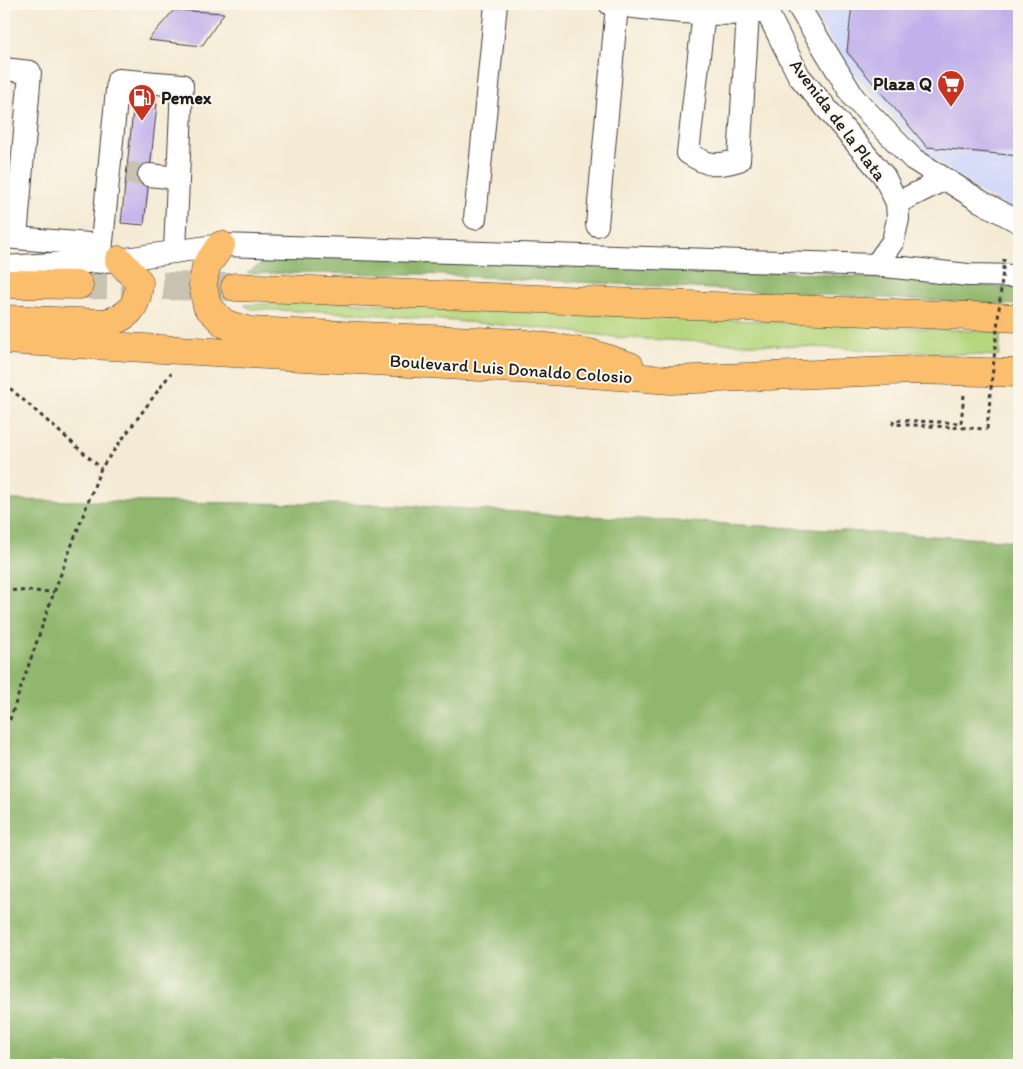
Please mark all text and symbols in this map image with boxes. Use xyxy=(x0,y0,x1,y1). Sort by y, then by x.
street label: Avenida de la Plata xyxy=(785,55,891,186)
supermarket icon: Plaza Q xyxy=(936,69,966,108)
place label: Plaza Q xyxy=(873,73,932,95)
fuel station icon: Pemex xyxy=(127,83,157,122)
place label: Pemex xyxy=(161,87,212,109)
street label: Boulevard Luis Donaldo Colosio xyxy=(389,350,633,388)

